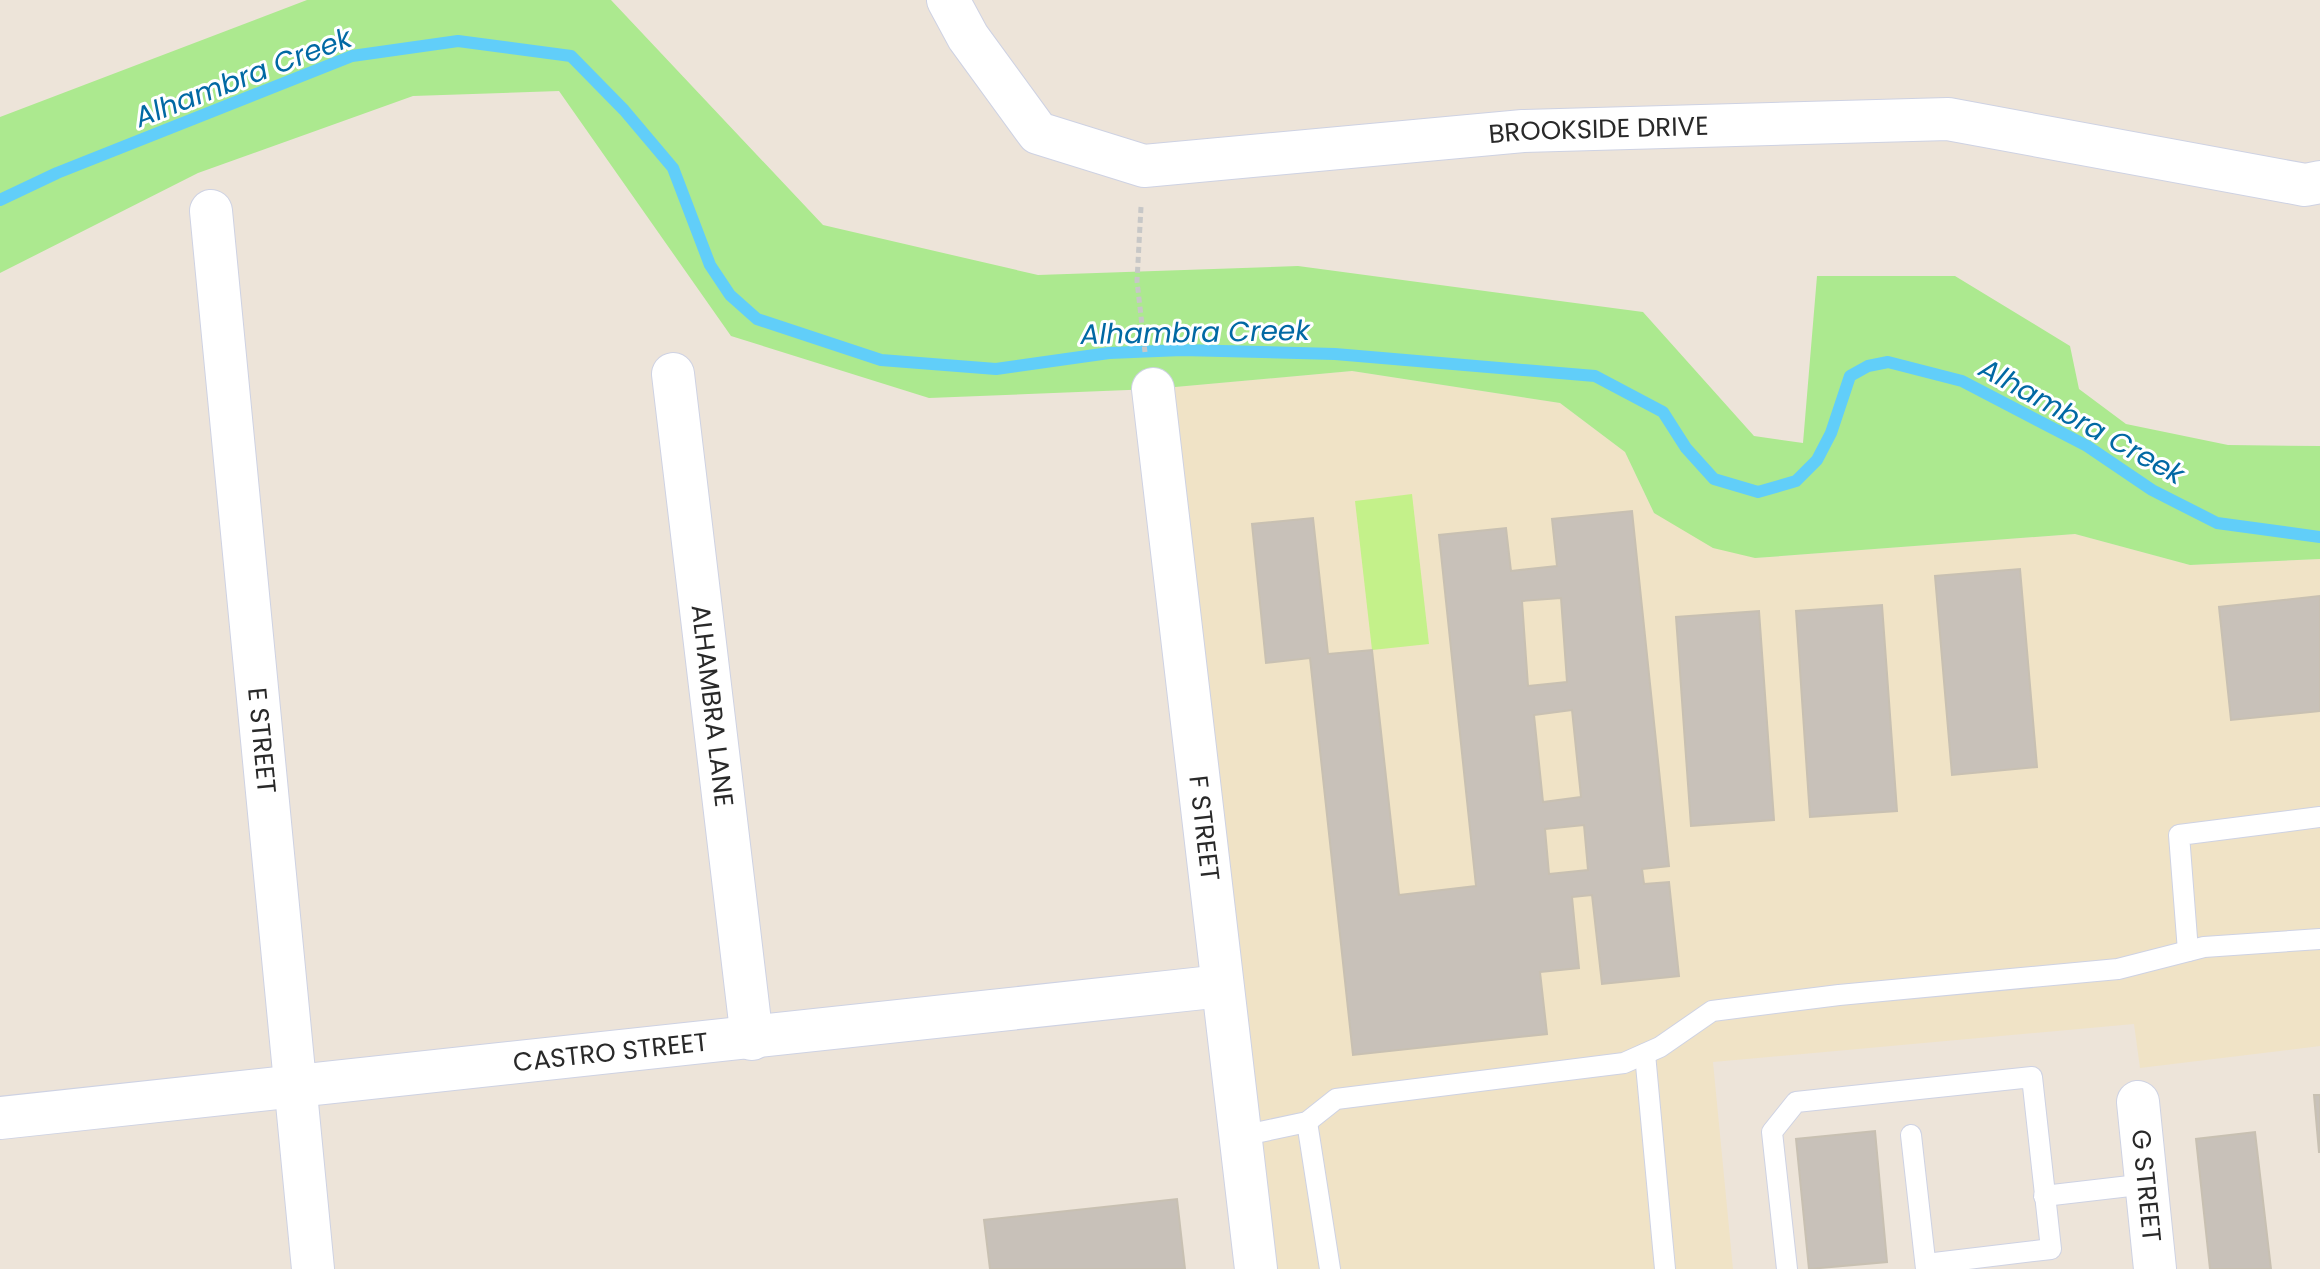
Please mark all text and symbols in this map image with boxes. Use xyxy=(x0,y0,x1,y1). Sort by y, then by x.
water label: Alhambra Creek xyxy=(128,18,359,137)
street label: BROOKSIDE DRIVE xyxy=(1487,108,1709,152)
water label: Alhambra Creek xyxy=(1079,311,1312,354)
water label: Alhambra Creek xyxy=(1971,348,2193,495)
street label: ALHAMBRA LANE xyxy=(683,603,742,809)
street label: E STREET xyxy=(239,686,285,795)
street label: F STREET xyxy=(1180,773,1228,883)
street label: CASTRO STREET xyxy=(511,1024,710,1080)
street label: G STREET xyxy=(2123,1127,2170,1244)

